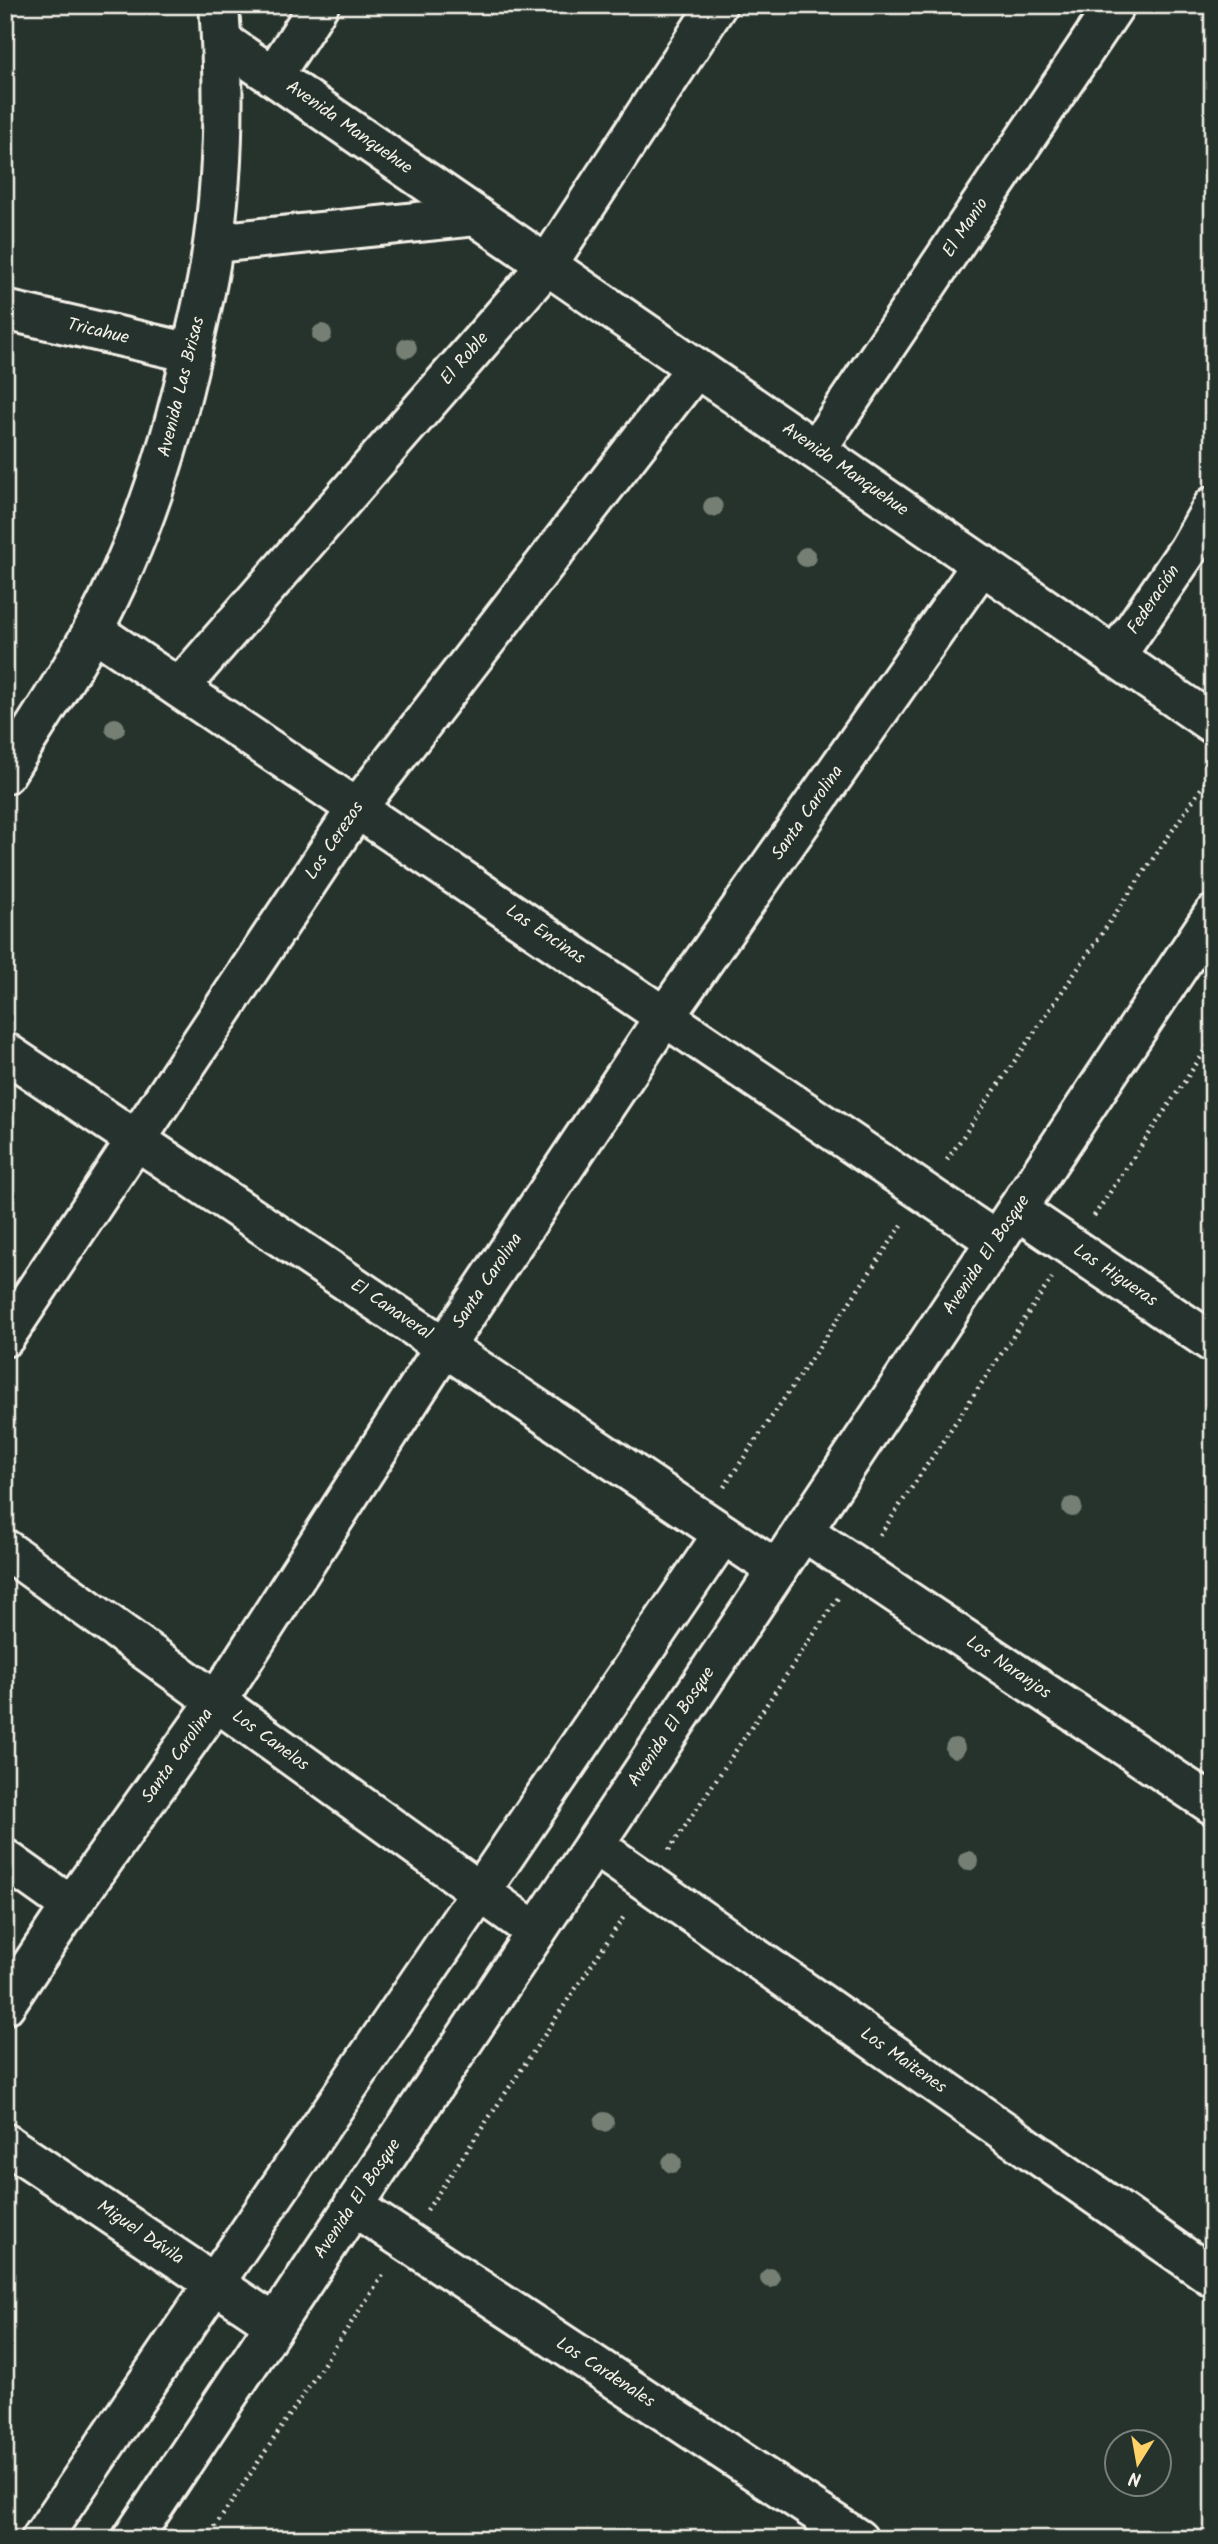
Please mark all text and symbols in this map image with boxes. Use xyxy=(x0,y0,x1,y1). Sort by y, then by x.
street label: Avenida Manquehue xyxy=(280,73,418,183)
street label: El Manio xyxy=(935,192,997,264)
street label: Tricahue xyxy=(64,311,132,353)
street label: Avenida Las Brisas xyxy=(151,313,214,460)
street label: El Roble xyxy=(433,326,497,392)
street label: Avenida Manquehue xyxy=(776,415,914,525)
street label: Federación xyxy=(1120,559,1188,641)
street label: Santa Carolina xyxy=(764,760,852,866)
street label: Los Cerezos xyxy=(298,796,372,886)
street label: Las Encinas xyxy=(499,897,591,973)
street label: Avenida El Bosque xyxy=(936,1189,1038,1321)
street label: Santa Carolina xyxy=(445,1227,531,1335)
street label: Las Higueras xyxy=(1067,1237,1164,1315)
street label: El Canaveral xyxy=(344,1272,439,1349)
street label: Los Naranjos xyxy=(959,1629,1057,1708)
street label: Avenida El Bosque xyxy=(621,1661,723,1793)
street label: Santa Carolina xyxy=(134,1703,222,1809)
street label: Los Canelos xyxy=(225,1703,315,1779)
street label: Los Maitenes xyxy=(854,2020,953,2102)
street label: Avenida El Bosque xyxy=(307,2133,409,2265)
street label: Miguel Dávila xyxy=(90,2193,190,2273)
street label: Los Cardenales xyxy=(550,2330,661,2416)
north arrow xyxy=(1102,2428,1172,2498)
text: N xyxy=(1126,2462,1144,2494)

